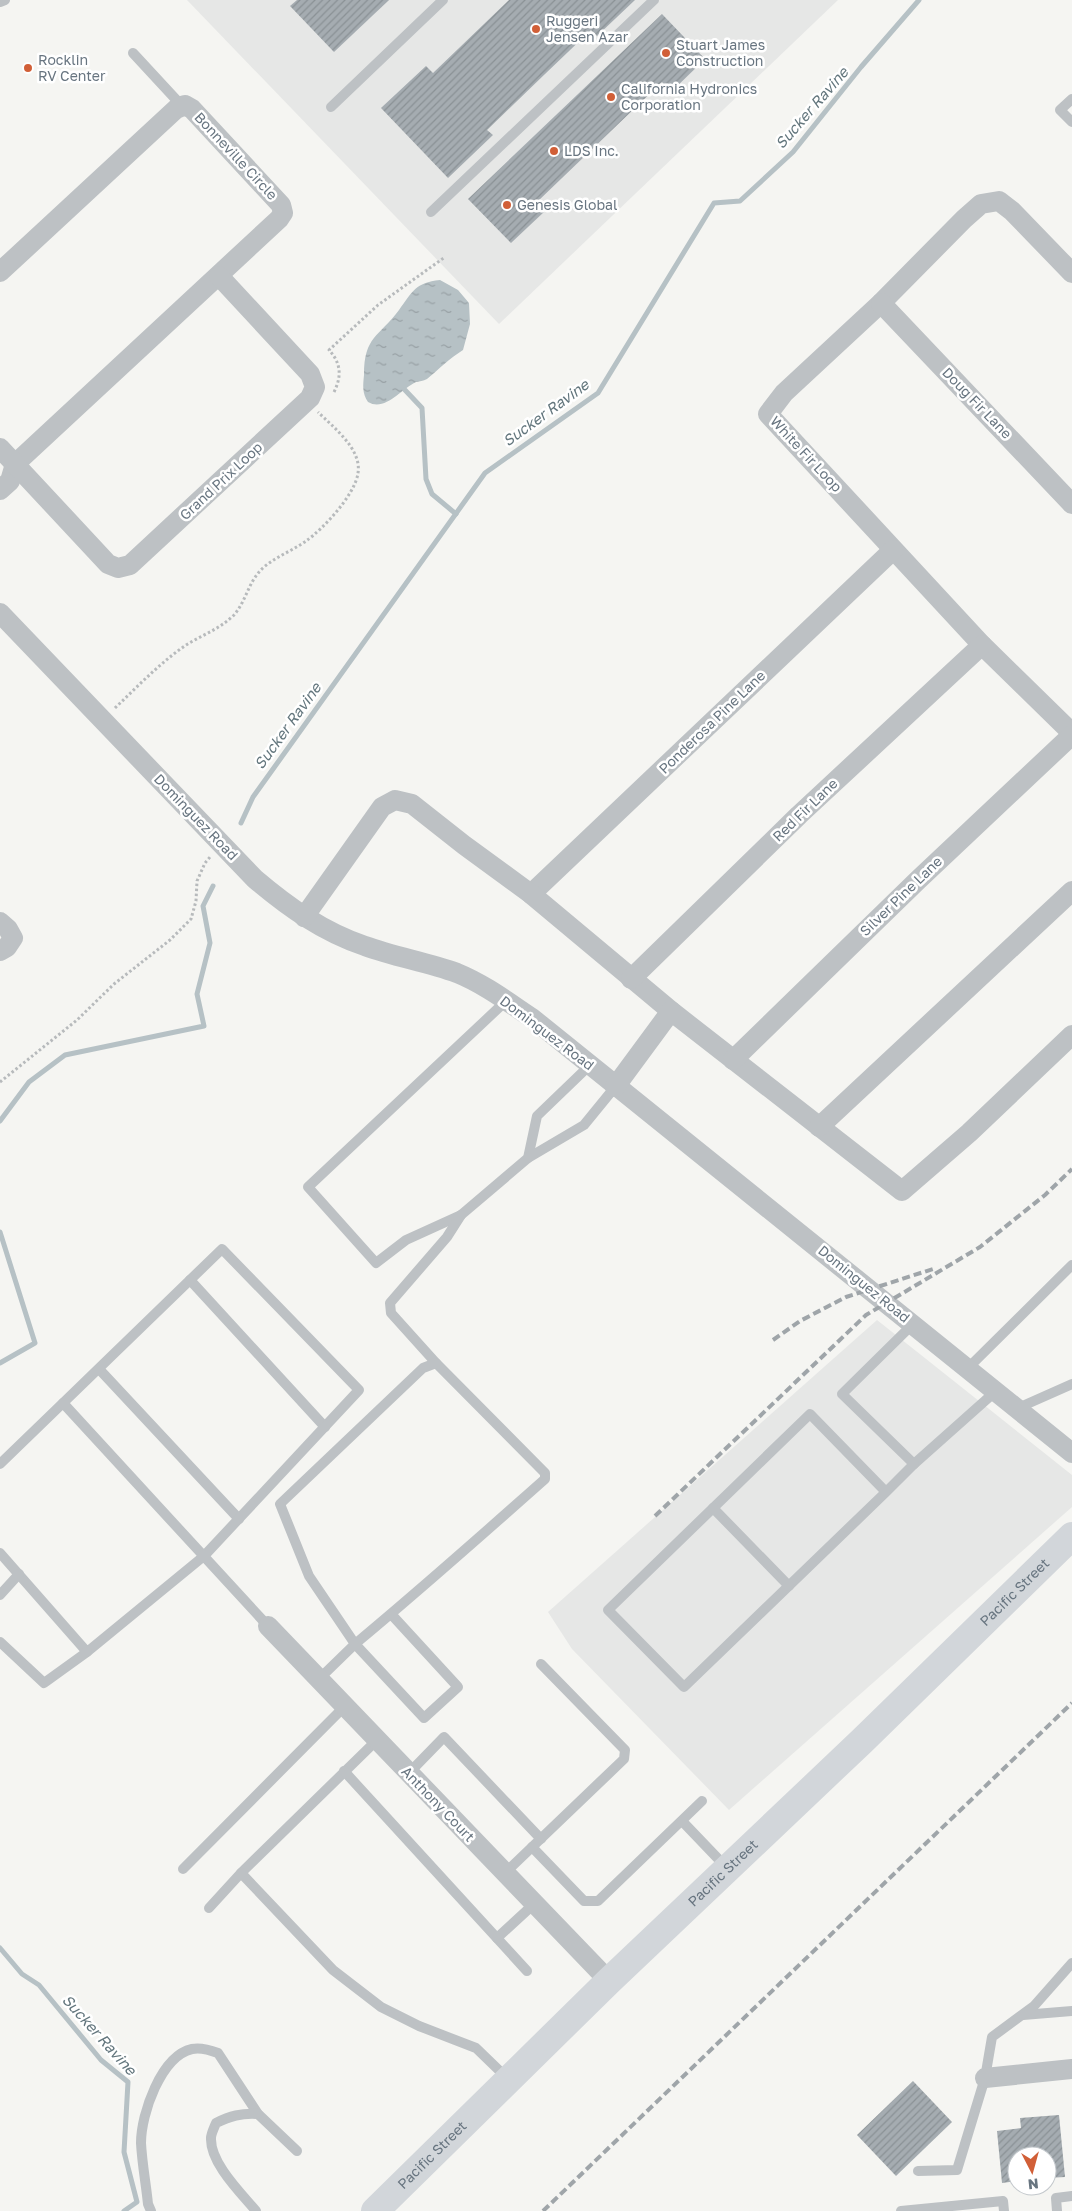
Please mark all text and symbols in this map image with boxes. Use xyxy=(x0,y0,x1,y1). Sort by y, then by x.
place label: Ruggeri Jensen Azar xyxy=(546,12,629,45)
marker: Ruggeri Jensen Azar xyxy=(530,23,542,35)
place label: Stuart James Construction xyxy=(676,36,765,69)
marker: Stuart James Construction xyxy=(660,47,672,59)
place label: Rocklin RV Center xyxy=(38,51,106,84)
marker: Rocklin RV Center xyxy=(22,62,34,74)
water label: Sucker Ravine xyxy=(771,62,852,152)
place label: California Hydronics Corporation xyxy=(621,80,757,113)
marker: California Hydronics Corporation xyxy=(605,91,617,103)
street label: Bonneville Circle xyxy=(191,108,281,203)
place label: LDS Inc. xyxy=(564,142,619,159)
marker: LDS Inc. xyxy=(548,145,560,157)
place label: Genesis Global xyxy=(517,196,617,213)
marker: Genesis Global xyxy=(501,199,513,211)
street label: Doug Fir Lane xyxy=(939,363,1016,442)
water label: Sucker Ravine xyxy=(499,374,593,449)
street label: White Fir Loop xyxy=(767,412,846,495)
street label: Grand Prix Loop xyxy=(176,438,265,523)
street label: Ponderosa Pine Lane xyxy=(655,666,768,777)
water label: Sucker Ravine xyxy=(250,678,325,772)
street label: Dominguez Road xyxy=(151,770,242,863)
street label: Red Fir Lane xyxy=(769,775,841,845)
street label: Silver Pine Lane xyxy=(856,852,945,939)
street label: Dominguez Road xyxy=(497,992,598,1073)
street label: Dominguez Road xyxy=(815,1241,914,1326)
street label: Pacific Street xyxy=(976,1554,1052,1629)
street label: Anthony Court xyxy=(398,1763,478,1845)
street label: Pacific Street xyxy=(684,1836,761,1910)
water label: Sucker Ravine xyxy=(59,1990,141,2079)
street label: Pacific Street xyxy=(394,2117,470,2192)
north arrow xyxy=(1007,2146,1057,2196)
text: N xyxy=(1027,2175,1040,2193)

